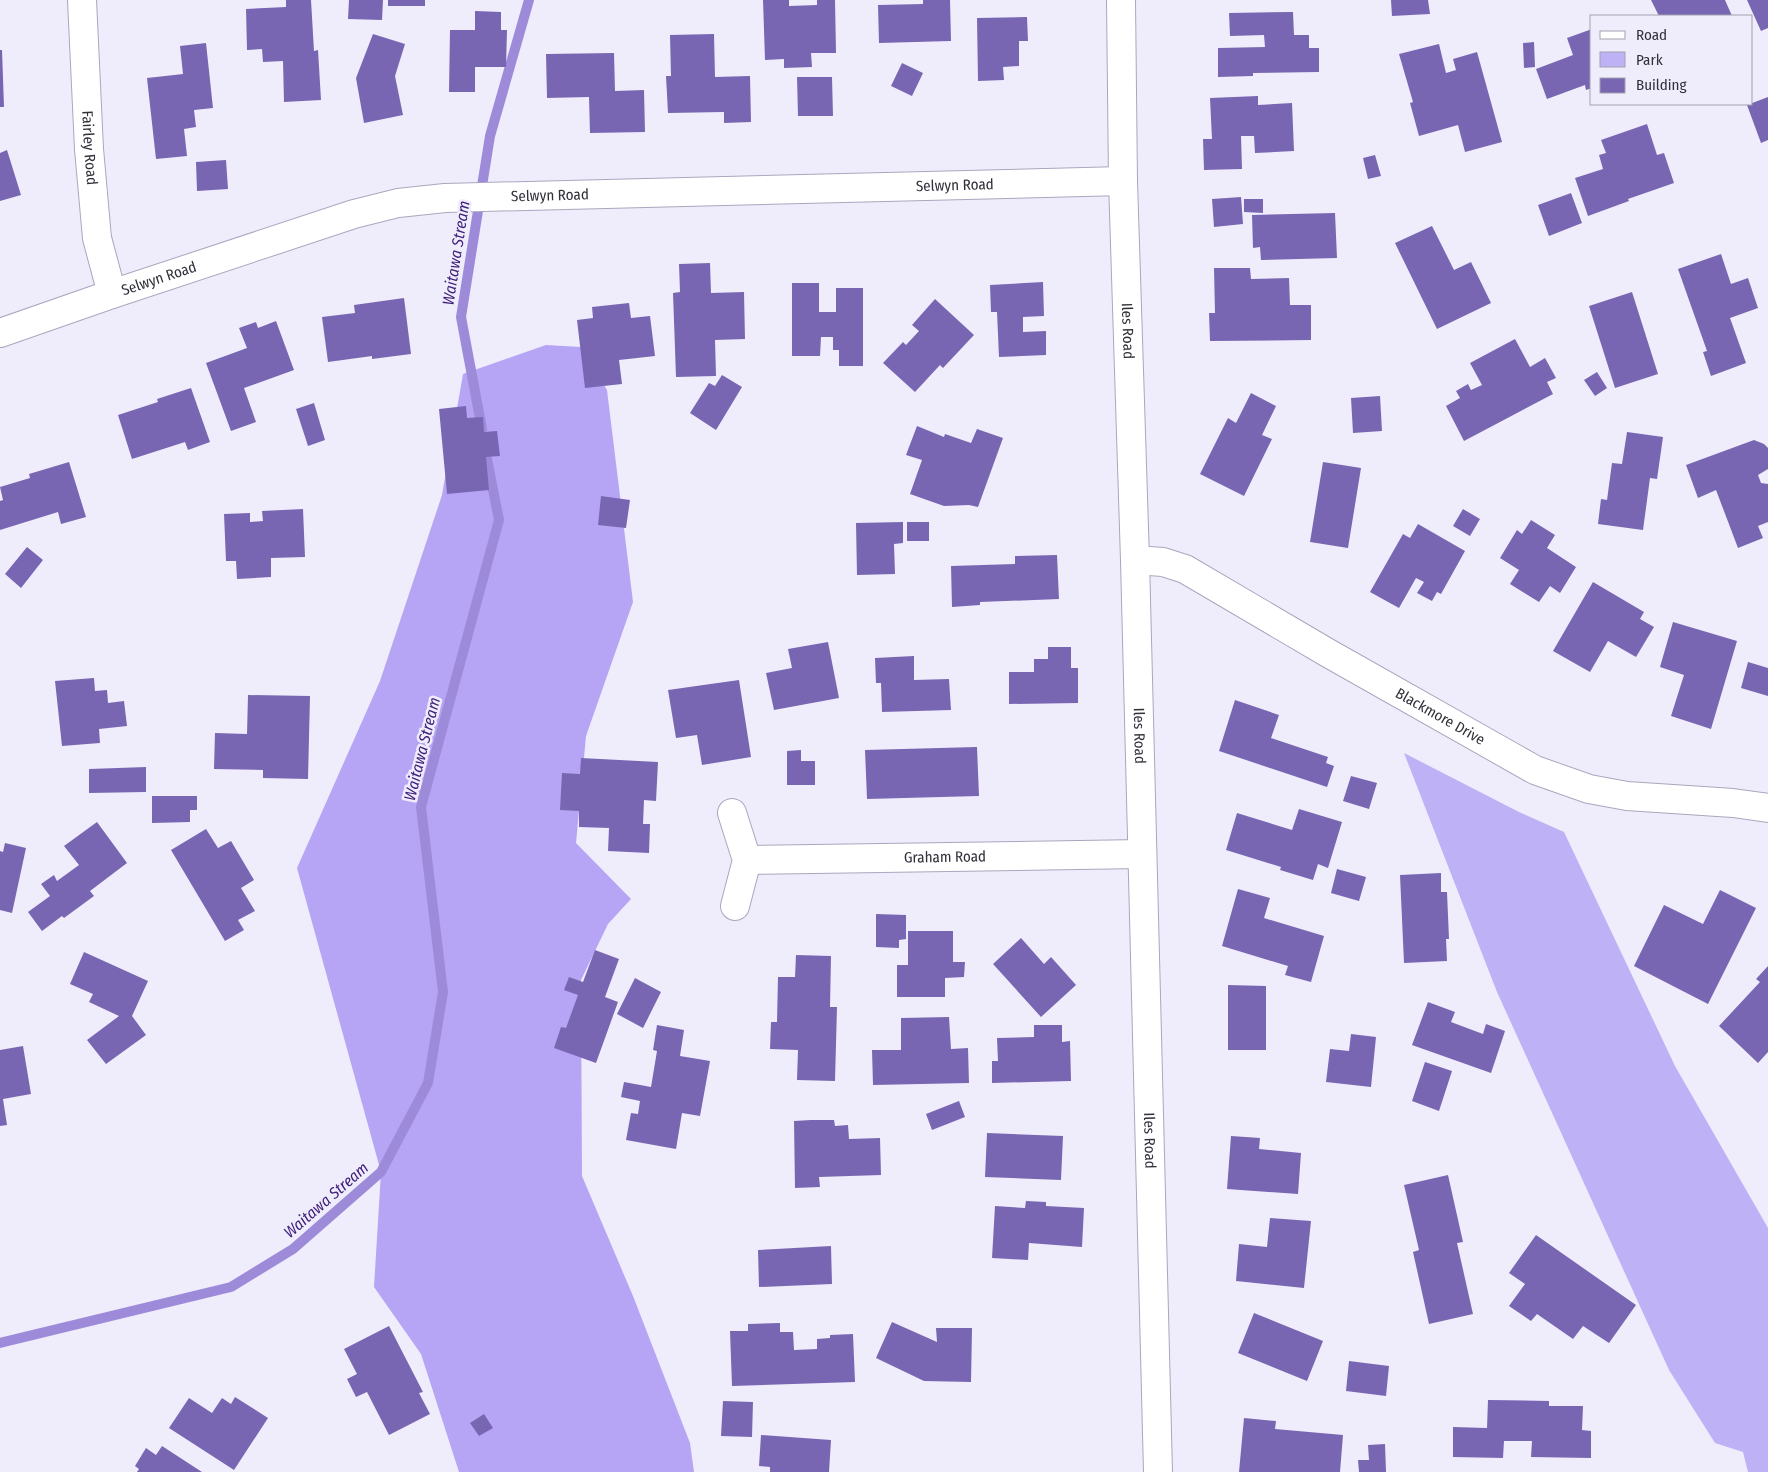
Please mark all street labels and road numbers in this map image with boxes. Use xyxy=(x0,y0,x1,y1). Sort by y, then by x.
street label: Fairley Road xyxy=(78,110,101,186)
street label: Selwyn Road xyxy=(916,175,994,195)
street label: Selwyn Road xyxy=(511,185,589,205)
street label: Selwyn Road xyxy=(119,258,199,299)
street label: Iles Road xyxy=(1118,302,1138,359)
street label: Blackmore Drive xyxy=(1392,684,1488,749)
street label: Iles Road xyxy=(1130,707,1149,764)
street label: Graham Road xyxy=(904,847,986,867)
street label: Iles Road xyxy=(1140,1112,1159,1169)

